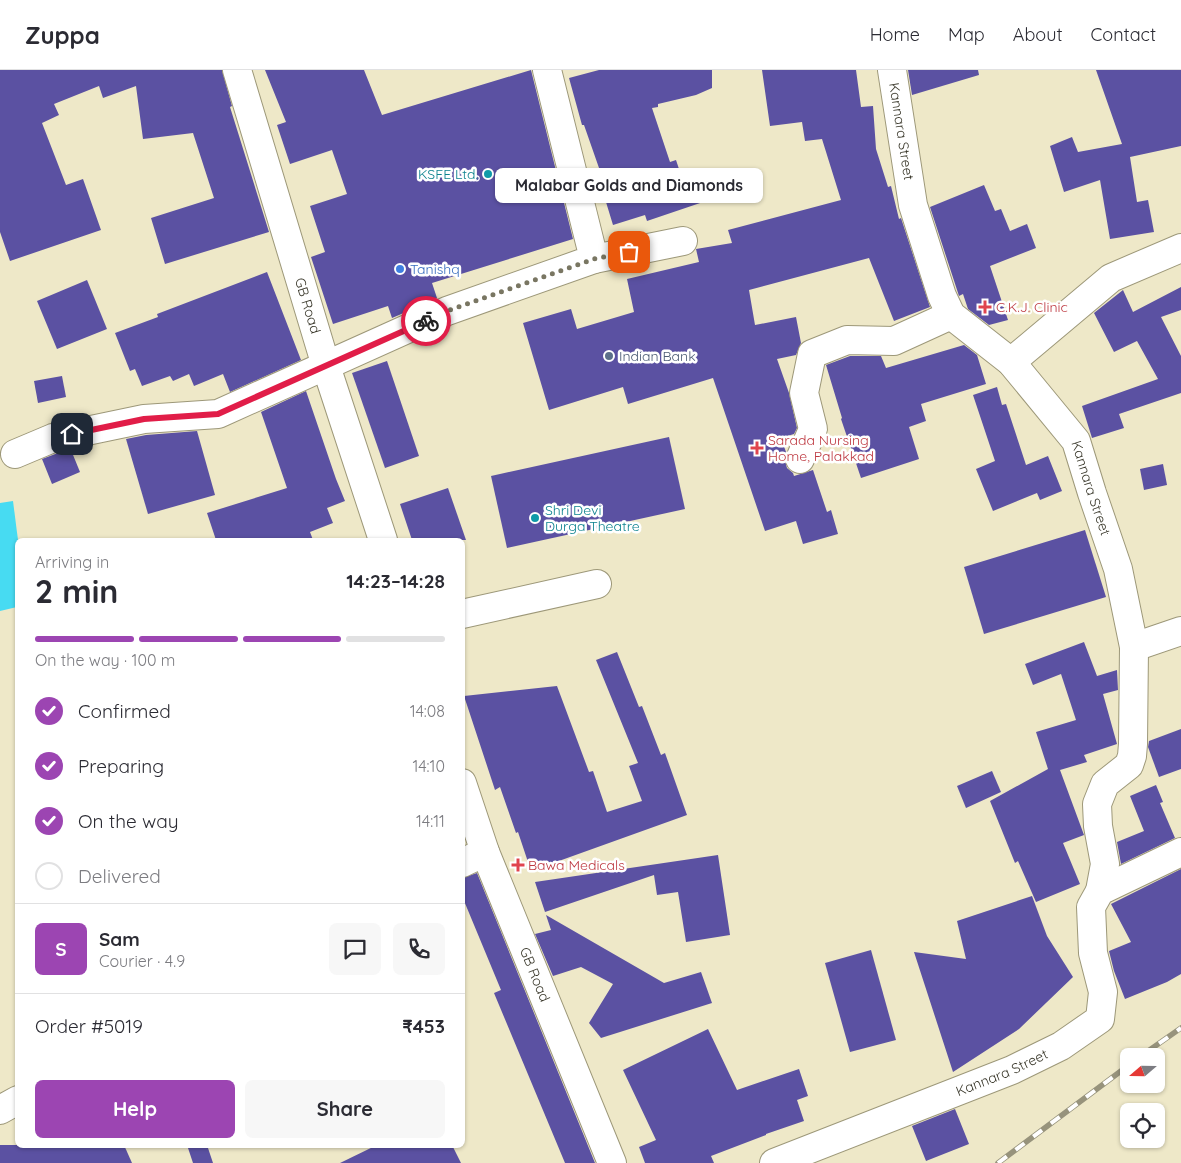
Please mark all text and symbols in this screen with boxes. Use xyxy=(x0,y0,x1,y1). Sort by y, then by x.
text: Zuppa xyxy=(25,20,100,50)
text: Home xyxy=(870,23,920,46)
text: Map xyxy=(948,23,985,46)
text: About xyxy=(1013,23,1063,46)
text: Contact xyxy=(1091,23,1156,46)
street label: Kannara Street xyxy=(885,81,918,182)
place label: KSFE Ltd. xyxy=(418,165,478,183)
callout: Malabar Golds and Diamonds xyxy=(495,167,763,202)
marker: KSFE Ltd. xyxy=(482,168,494,180)
text: Malabar Golds and Diamonds xyxy=(515,175,743,195)
pin xyxy=(608,231,650,273)
icon: bag xyxy=(615,238,643,266)
place label: Tanishq xyxy=(410,260,460,278)
marker: Tanishq xyxy=(394,263,406,275)
street label: GB Road xyxy=(291,275,325,336)
courier xyxy=(401,296,451,346)
place label: C.K.J. Clinic xyxy=(996,298,1068,316)
marker: C.K.J. Clinic xyxy=(978,300,992,314)
icon: bike xyxy=(412,307,440,335)
place label: Indian Bank xyxy=(619,347,696,365)
marker: Indian Bank xyxy=(603,350,615,362)
pin xyxy=(51,413,93,455)
icon: home xyxy=(58,420,86,448)
place label: Sarada Nursing Home, Palakkad xyxy=(768,431,874,465)
street label: Kannara Street xyxy=(1067,438,1115,538)
marker: Sarada Nursing Home, Palakkad xyxy=(750,441,764,455)
place label: Shri Devi Durga Theatre xyxy=(545,501,640,535)
marker: Shri Devi Durga Theatre xyxy=(529,512,541,524)
text: Arriving in xyxy=(35,552,109,572)
text: 14:23–14:28 xyxy=(346,569,445,593)
text: 2 min xyxy=(35,571,118,611)
text: On the way · 100 m xyxy=(35,650,175,670)
icon: check xyxy=(35,697,63,725)
text: Confirmed xyxy=(78,699,171,723)
text: 14:08 xyxy=(410,701,445,721)
icon: check xyxy=(35,752,63,780)
text: Preparing xyxy=(78,754,164,778)
text: 14:10 xyxy=(412,756,445,776)
icon: check xyxy=(35,807,63,835)
text: On the way xyxy=(78,809,179,833)
text: 14:11 xyxy=(416,811,445,831)
place label: Bawa Medicals xyxy=(528,856,625,874)
marker: Bawa Medicals xyxy=(512,859,524,871)
text: Delivered xyxy=(78,864,161,888)
button: chat xyxy=(329,923,381,975)
button: phone xyxy=(393,923,445,975)
text: Sam xyxy=(99,927,140,951)
text: S xyxy=(55,937,67,961)
street label: GB Road xyxy=(516,944,554,1004)
text: Courier · 4.9 xyxy=(99,951,185,971)
text: Order #5019 xyxy=(35,1014,143,1038)
text: ₹453 xyxy=(402,1014,445,1038)
street label: Kannara Street xyxy=(953,1045,1051,1100)
north arrow xyxy=(1120,1048,1165,1092)
map controls xyxy=(1120,1048,1165,1148)
button: Help xyxy=(35,1080,235,1138)
button: Share xyxy=(245,1080,445,1138)
button: locate xyxy=(1120,1103,1165,1148)

